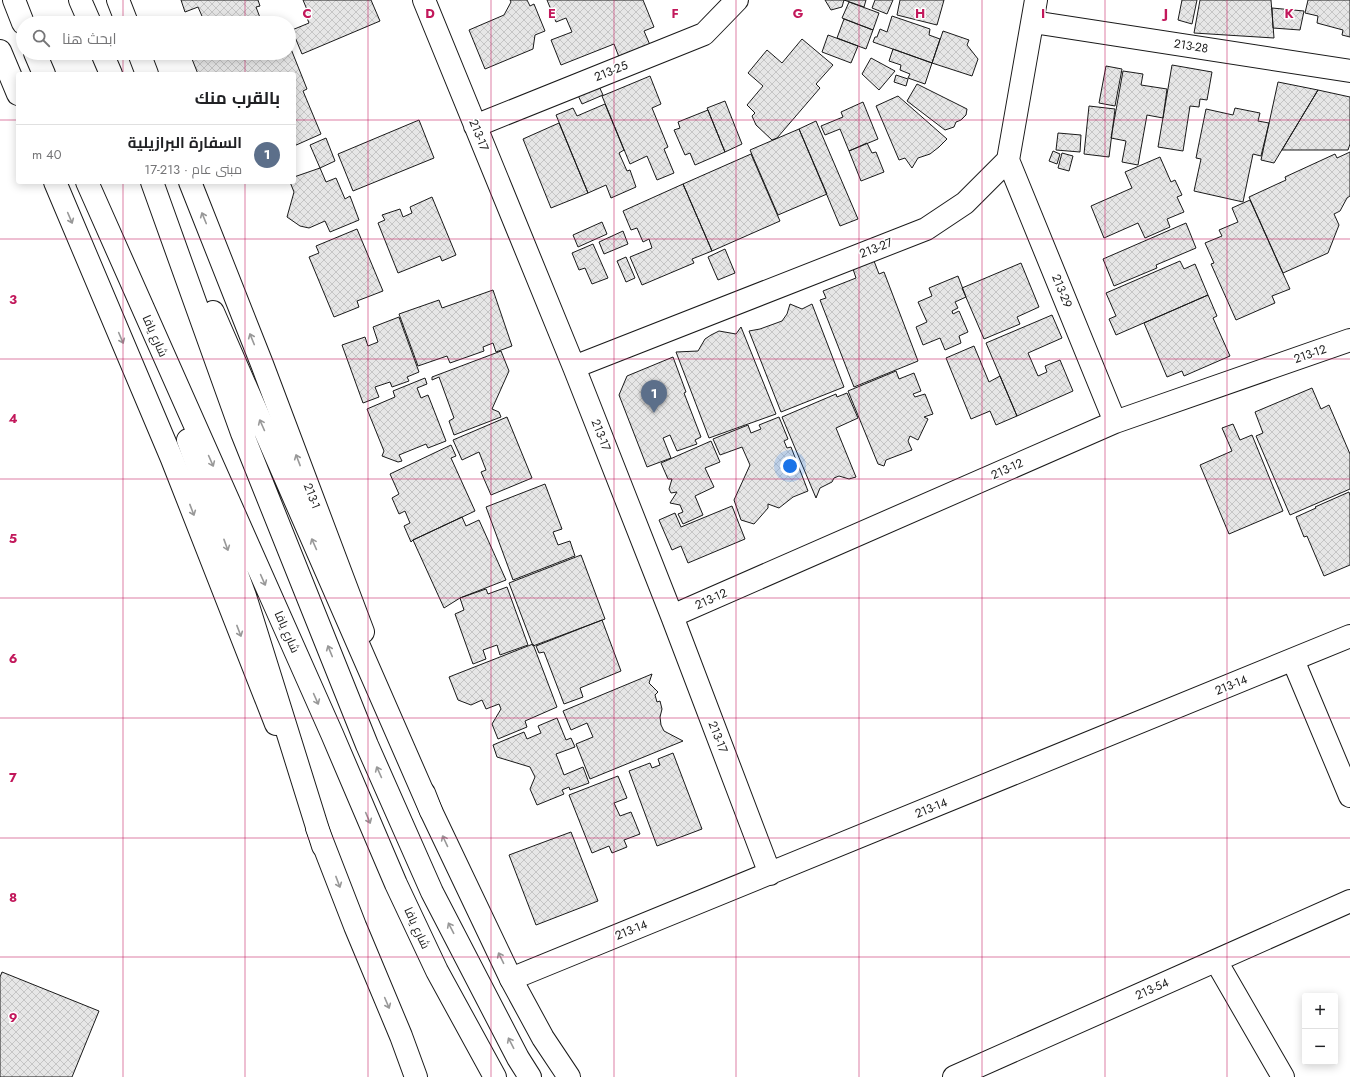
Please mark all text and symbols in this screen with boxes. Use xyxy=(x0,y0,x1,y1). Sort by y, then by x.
text: C xyxy=(302,4,312,23)
text: D xyxy=(425,4,435,23)
text: E xyxy=(548,4,556,23)
text: F xyxy=(671,4,679,23)
text: G xyxy=(793,4,804,23)
text: H xyxy=(915,4,925,23)
text: I xyxy=(1041,4,1045,23)
text: J xyxy=(1161,4,1168,23)
text: K xyxy=(1284,4,1294,23)
search box xyxy=(16,16,296,60)
icon: search xyxy=(30,27,52,49)
text: ابحث هنا xyxy=(62,28,117,50)
street label: 213-28 xyxy=(1172,34,1210,58)
street label: 213-25 xyxy=(591,56,631,86)
text: بالقرب منك xyxy=(195,86,280,110)
street label: 213-17 xyxy=(464,116,494,154)
text: السفارة البرازيلية xyxy=(128,132,242,154)
text: 40 m xyxy=(32,145,61,164)
text: 1 xyxy=(264,145,270,164)
text: مبنى عام · 213-17 xyxy=(144,160,242,179)
one-way arrow xyxy=(67,211,75,223)
one-way arrow xyxy=(200,213,208,225)
street label: 213-27 xyxy=(857,233,896,263)
street label: 213-29 xyxy=(1047,271,1077,311)
text: 3 xyxy=(9,290,17,309)
street label: شارع يافا xyxy=(138,312,172,360)
one-way arrow xyxy=(117,331,125,343)
one-way arrow xyxy=(248,333,256,345)
street label: 213-12 xyxy=(1291,340,1329,368)
pin: 1 xyxy=(641,380,667,413)
text: 4 xyxy=(8,409,18,428)
street label: 213-17 xyxy=(587,416,616,454)
one-way arrow xyxy=(258,420,265,432)
one-way arrow xyxy=(208,454,215,466)
street label: 213-12 xyxy=(988,454,1026,484)
one-way arrow xyxy=(294,455,302,467)
your location xyxy=(780,456,800,476)
street label: 213-1 xyxy=(299,480,325,512)
one-way arrow xyxy=(188,503,196,515)
text: 5 xyxy=(9,529,17,548)
one-way arrow xyxy=(222,539,230,551)
one-way arrow xyxy=(310,539,318,551)
one-way arrow xyxy=(260,573,268,585)
street label: 213-12 xyxy=(692,584,730,614)
street label: شارع يافا xyxy=(270,608,304,656)
one-way arrow xyxy=(236,624,244,636)
one-way arrow xyxy=(325,646,333,658)
text: 6 xyxy=(9,649,18,668)
street label: 213-14 xyxy=(1212,670,1250,700)
one-way arrow xyxy=(313,692,320,704)
street label: 213-17 xyxy=(704,718,733,756)
one-way arrow xyxy=(375,766,382,778)
text: 7 xyxy=(9,768,17,787)
street label: 213-14 xyxy=(912,793,950,823)
one-way arrow xyxy=(364,811,372,823)
one-way arrow xyxy=(441,835,448,847)
one-way arrow xyxy=(334,876,342,888)
text: 8 xyxy=(9,888,17,907)
street label: شارع يافا xyxy=(399,904,435,952)
street label: 213-14 xyxy=(612,915,650,945)
one-way arrow xyxy=(446,922,454,934)
one-way arrow xyxy=(497,952,504,964)
street label: 213-54 xyxy=(1132,974,1172,1004)
map controls xyxy=(1302,993,1338,1065)
button: + xyxy=(1302,993,1338,1029)
one-way arrow xyxy=(384,996,391,1008)
text: 9 xyxy=(9,1008,18,1027)
button: − xyxy=(1302,1029,1338,1065)
one-way arrow xyxy=(506,1037,514,1049)

